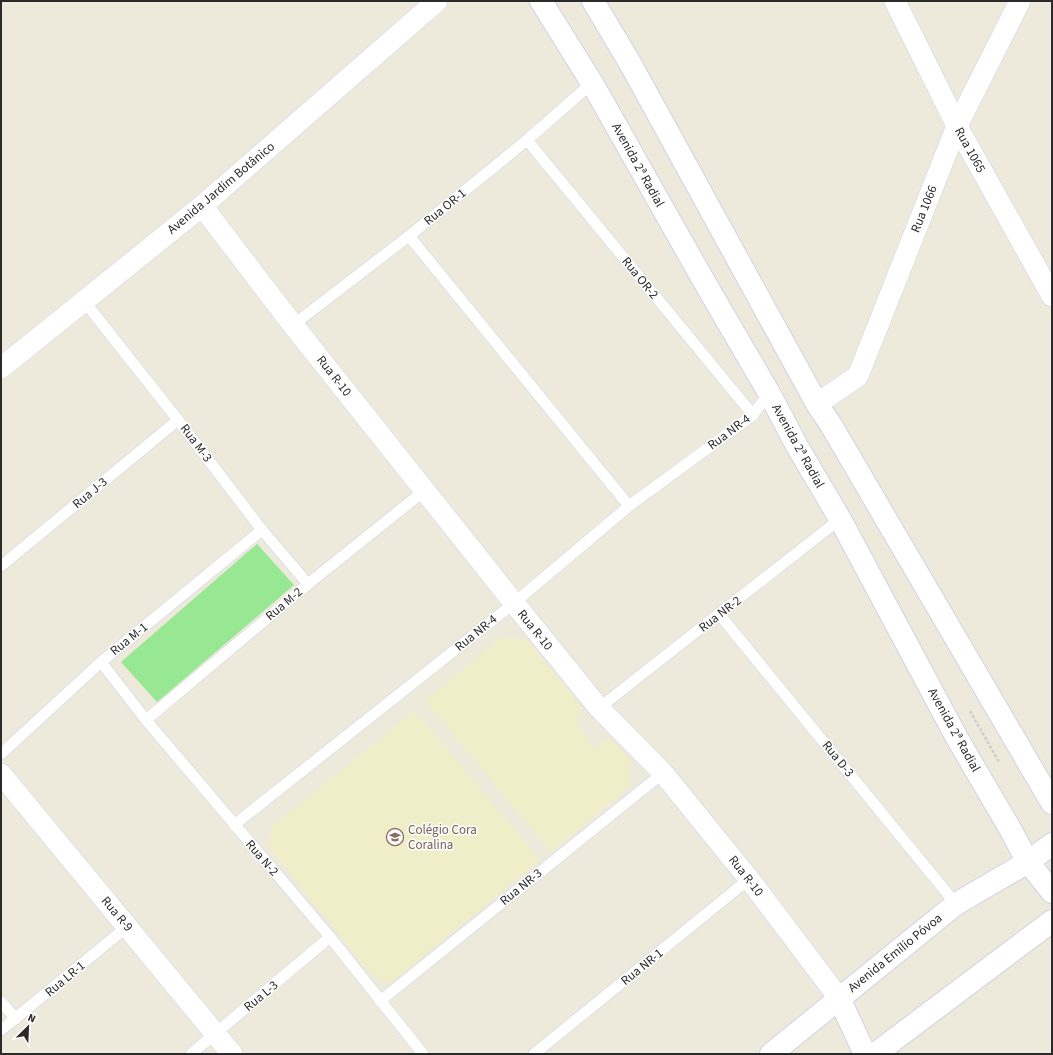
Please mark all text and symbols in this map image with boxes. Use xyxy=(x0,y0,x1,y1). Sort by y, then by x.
street label: Avenida 2ª Radial xyxy=(607,120,669,210)
street label: Rua 1065 xyxy=(950,124,990,176)
street label: Avenida Jardim Botânico xyxy=(163,138,279,238)
street label: Rua 1066 xyxy=(906,183,942,235)
street label: Rua OR-1 xyxy=(420,184,470,230)
street label: Rua OR-2 xyxy=(617,253,663,303)
street label: Rua R-10 xyxy=(312,352,356,400)
street label: Avenida 2ª Radial xyxy=(767,401,829,491)
street label: Rua NR-4 xyxy=(704,410,755,454)
street label: Rua M-3 xyxy=(176,420,216,466)
street label: Rua J-3 xyxy=(69,473,111,513)
street label: Rua M-2 xyxy=(262,583,306,625)
street label: Rua NR-2 xyxy=(695,592,745,636)
street label: Rua R-10 xyxy=(513,606,557,654)
street label: Rua NR-4 xyxy=(451,610,501,656)
street label: Rua M-1 xyxy=(106,618,152,660)
street label: Avenida 2ª Radial xyxy=(923,685,985,775)
street label: Rua D-3 xyxy=(818,737,858,781)
place label: Colégio Cora Coralina xyxy=(408,821,477,854)
school or university icon: Colégio Cora Coralina xyxy=(385,827,405,847)
street label: Rua N-2 xyxy=(241,836,283,880)
street label: Rua R-10 xyxy=(724,852,768,900)
street label: Rua NR-3 xyxy=(496,864,546,910)
street label: Rua R-9 xyxy=(97,892,137,936)
street label: Avenida Emílio Póvoa xyxy=(844,909,946,997)
street label: Rua NR-1 xyxy=(617,944,667,990)
street label: Rua LR-1 xyxy=(41,957,89,1001)
street label: Rua L-3 xyxy=(240,976,282,1016)
north arrow xyxy=(8,1007,48,1047)
text: N xyxy=(25,1010,38,1027)

